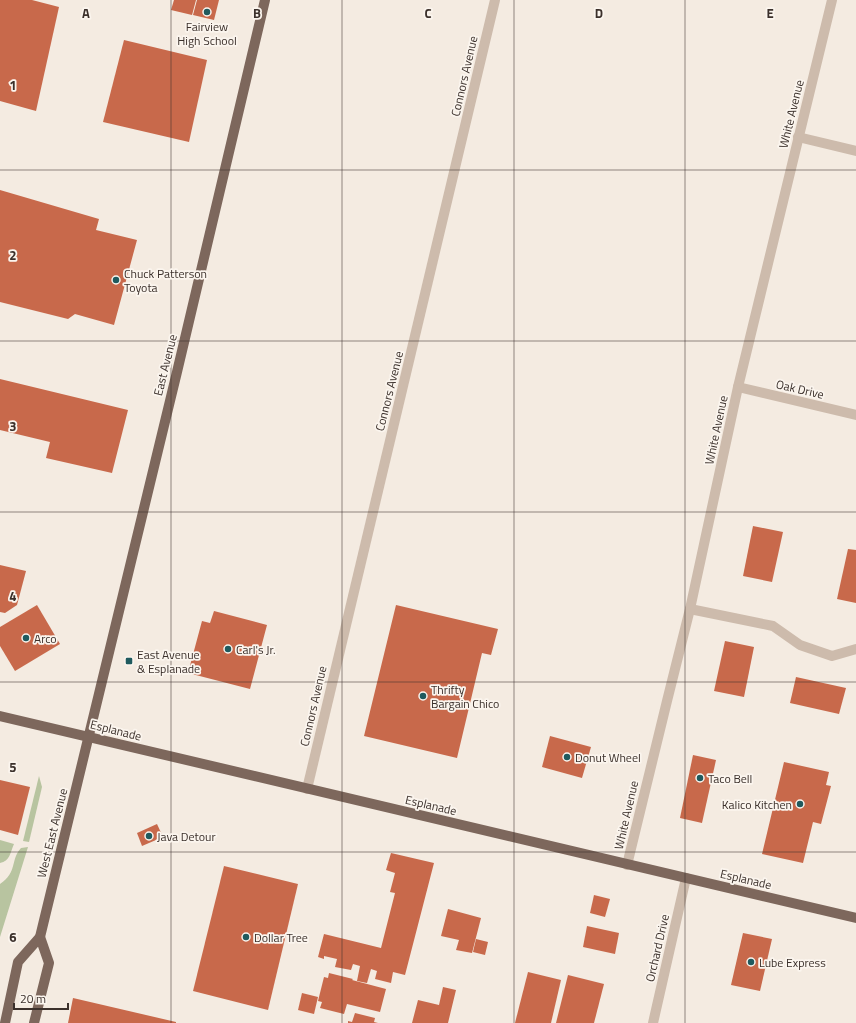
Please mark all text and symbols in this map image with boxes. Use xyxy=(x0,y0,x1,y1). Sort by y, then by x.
text: A xyxy=(82,3,90,23)
text: B xyxy=(253,3,261,23)
text: C xyxy=(424,3,432,23)
text: D xyxy=(595,3,603,23)
text: E xyxy=(766,3,774,23)
marker: Fairview High School xyxy=(202,7,212,17)
place label: Fairview High School xyxy=(177,17,237,50)
street label: Connors Avenue xyxy=(446,34,482,118)
text: 1 xyxy=(9,75,17,95)
street label: White Avenue xyxy=(773,78,809,150)
text: 2 xyxy=(9,245,17,265)
place label: Chuck Patterson Toyota xyxy=(124,264,207,297)
marker: Chuck Patterson Toyota xyxy=(111,275,121,285)
street label: East Avenue xyxy=(148,332,182,398)
street label: Connors Avenue xyxy=(370,349,408,433)
street label: Oak Drive xyxy=(774,374,826,404)
street label: White Avenue xyxy=(699,394,733,466)
text: 3 xyxy=(9,416,17,436)
text: 4 xyxy=(9,586,17,606)
place label: Arco xyxy=(34,629,57,648)
marker: Arco xyxy=(21,633,31,643)
place label: Carl's Jr. xyxy=(236,640,276,659)
marker: Carl's Jr. xyxy=(223,644,233,654)
place label: East Avenue & Esplanade xyxy=(137,645,200,678)
marker: East Avenue & Esplanade xyxy=(124,656,134,666)
street label: Connors Avenue xyxy=(295,664,331,748)
place label: Thrifty Bargain Chico xyxy=(431,680,499,713)
marker: Thrifty Bargain Chico xyxy=(418,691,428,701)
street label: Esplanade xyxy=(88,714,144,746)
place label: Donut Wheel xyxy=(575,748,641,767)
marker: Donut Wheel xyxy=(562,752,572,762)
text: 5 xyxy=(9,757,17,777)
place label: Taco Bell xyxy=(708,769,752,788)
marker: Taco Bell xyxy=(695,773,705,783)
street label: White Avenue xyxy=(609,779,643,851)
street label: West East Avenue xyxy=(32,786,72,880)
street label: Esplanade xyxy=(403,790,459,820)
place label: Kalico Kitchen xyxy=(722,795,792,814)
marker: Kalico Kitchen xyxy=(795,799,805,809)
place label: Java Detour xyxy=(157,827,216,846)
marker: Java Detour xyxy=(144,831,154,841)
street label: Esplanade xyxy=(718,864,774,894)
street label: Orchard Drive xyxy=(640,912,674,984)
text: 6 xyxy=(9,927,17,947)
place label: Dollar Tree xyxy=(254,928,308,947)
marker: Dollar Tree xyxy=(241,932,251,942)
place label: Lube Express xyxy=(759,953,826,972)
marker: Lube Express xyxy=(746,957,756,967)
scale bar xyxy=(14,985,68,1011)
text: 20 m xyxy=(20,989,46,1008)

